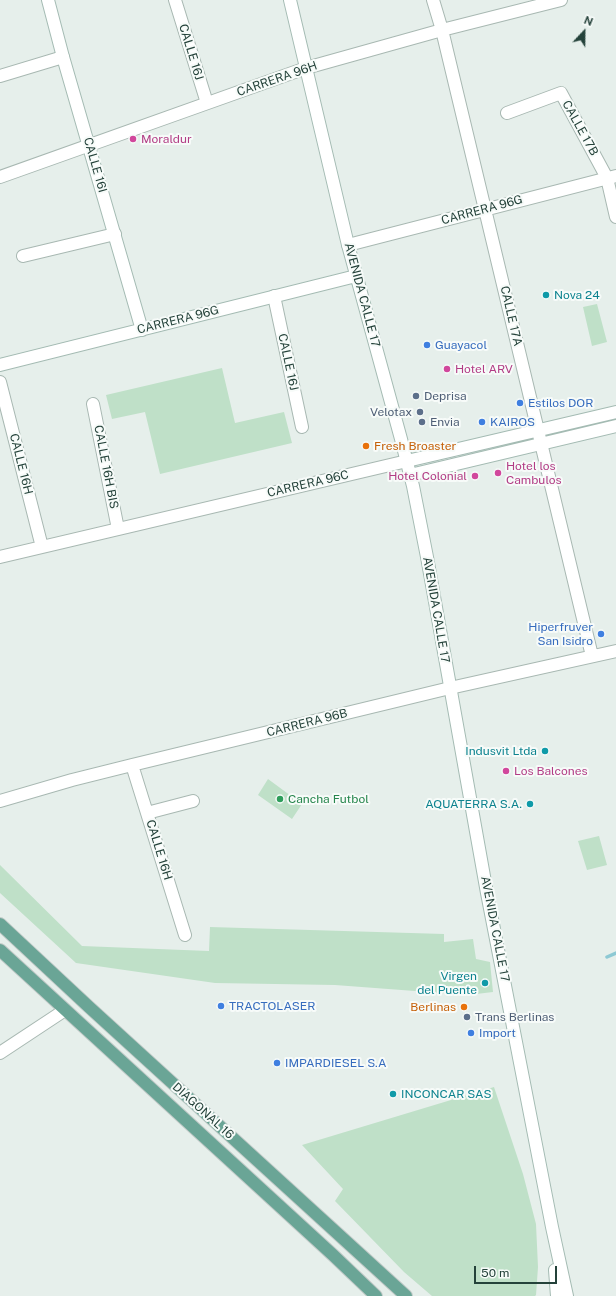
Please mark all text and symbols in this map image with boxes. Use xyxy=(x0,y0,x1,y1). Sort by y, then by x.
north arrow xyxy=(564,12,604,52)
text: N xyxy=(582,14,595,28)
street label: CALLE 16J xyxy=(176,22,206,82)
street label: CARRERA 96H xyxy=(235,59,319,99)
street label: CALLE 17B xyxy=(559,98,601,158)
place label: Moraldur xyxy=(141,132,192,146)
marker: Moraldur xyxy=(128,134,138,144)
street label: CALLE 16I xyxy=(80,136,110,194)
street label: CARRERA 96G xyxy=(440,192,524,228)
street label: AVENIDA CALLE 17 xyxy=(341,241,383,349)
street label: CALLE 17A xyxy=(497,284,525,348)
place label: Nova 24 xyxy=(554,288,600,302)
marker: Nova 24 xyxy=(541,290,551,300)
street label: CARRERA 96G xyxy=(136,303,220,337)
street label: CALLE 16J xyxy=(275,332,301,392)
place label: Guayacol xyxy=(435,338,487,352)
marker: Guayacol xyxy=(422,340,432,350)
place label: Hotel ARV xyxy=(455,362,513,376)
marker: Hotel ARV xyxy=(442,364,452,374)
place label: Deprisa xyxy=(424,389,467,403)
marker: Deprisa xyxy=(411,391,421,401)
place label: Estilos DOR xyxy=(528,396,593,410)
marker: Estilos DOR xyxy=(515,398,525,408)
place label: Velotax xyxy=(370,405,412,419)
marker: Velotax xyxy=(415,407,425,417)
place label: Envia xyxy=(430,415,460,429)
place label: KAIROS xyxy=(490,415,535,429)
marker: Envia xyxy=(417,417,427,427)
marker: KAIROS xyxy=(477,417,487,427)
street label: CALLE 16H BIS xyxy=(91,424,121,510)
street label: CALLE 16H xyxy=(6,432,36,496)
place label: Fresh Broaster xyxy=(374,439,456,453)
marker: Fresh Broaster xyxy=(361,441,371,451)
place label: Hotel los Cambulos xyxy=(506,459,562,487)
street label: CARRERA 96C xyxy=(266,468,350,500)
marker: Hotel los Cambulos xyxy=(493,468,503,478)
place label: Hotel Colonial xyxy=(388,469,467,483)
marker: Hotel Colonial xyxy=(470,471,480,481)
street label: AVENIDA CALLE 17 xyxy=(420,556,452,664)
place label: Hiperfruver San Isidro xyxy=(528,620,593,648)
marker: Hiperfruver San Isidro xyxy=(596,629,606,639)
street label: CARRERA 96B xyxy=(265,706,349,740)
place label: Indusvit Ltda xyxy=(465,744,537,758)
marker: Indusvit Ltda xyxy=(540,746,550,756)
place label: Los Balcones xyxy=(514,764,587,778)
marker: Los Balcones xyxy=(501,766,511,776)
place label: Cancha Futbol xyxy=(288,792,369,806)
marker: Cancha Futbol xyxy=(275,794,285,804)
place label: AQUATERRA S.A. xyxy=(425,797,522,811)
marker: AQUATERRA S.A. xyxy=(525,799,535,809)
street label: CALLE 16H xyxy=(143,818,175,882)
street label: AVENIDA CALLE 17 xyxy=(478,875,512,983)
place label: Virgen del Puente xyxy=(417,969,477,997)
marker: Virgen del Puente xyxy=(480,978,490,988)
place label: TRACTOLASER xyxy=(229,999,315,1013)
place label: Berlinas xyxy=(410,1000,456,1014)
marker: TRACTOLASER xyxy=(216,1001,226,1011)
marker: Berlinas xyxy=(459,1002,469,1012)
place label: Trans Berlinas xyxy=(475,1010,554,1024)
marker: Trans Berlinas xyxy=(462,1012,472,1022)
place label: Import xyxy=(479,1026,516,1040)
marker: Import xyxy=(466,1028,476,1038)
place label: IMPARDIESEL S.A xyxy=(285,1056,387,1070)
marker: IMPARDIESEL S.A xyxy=(272,1058,282,1068)
street label: DIAGONAL 16 xyxy=(170,1080,236,1142)
place label: INCONCAR SAS xyxy=(401,1087,491,1101)
marker: INCONCAR SAS xyxy=(388,1089,398,1099)
scale bar xyxy=(476,1258,559,1284)
text: 50 m xyxy=(481,1266,509,1280)

